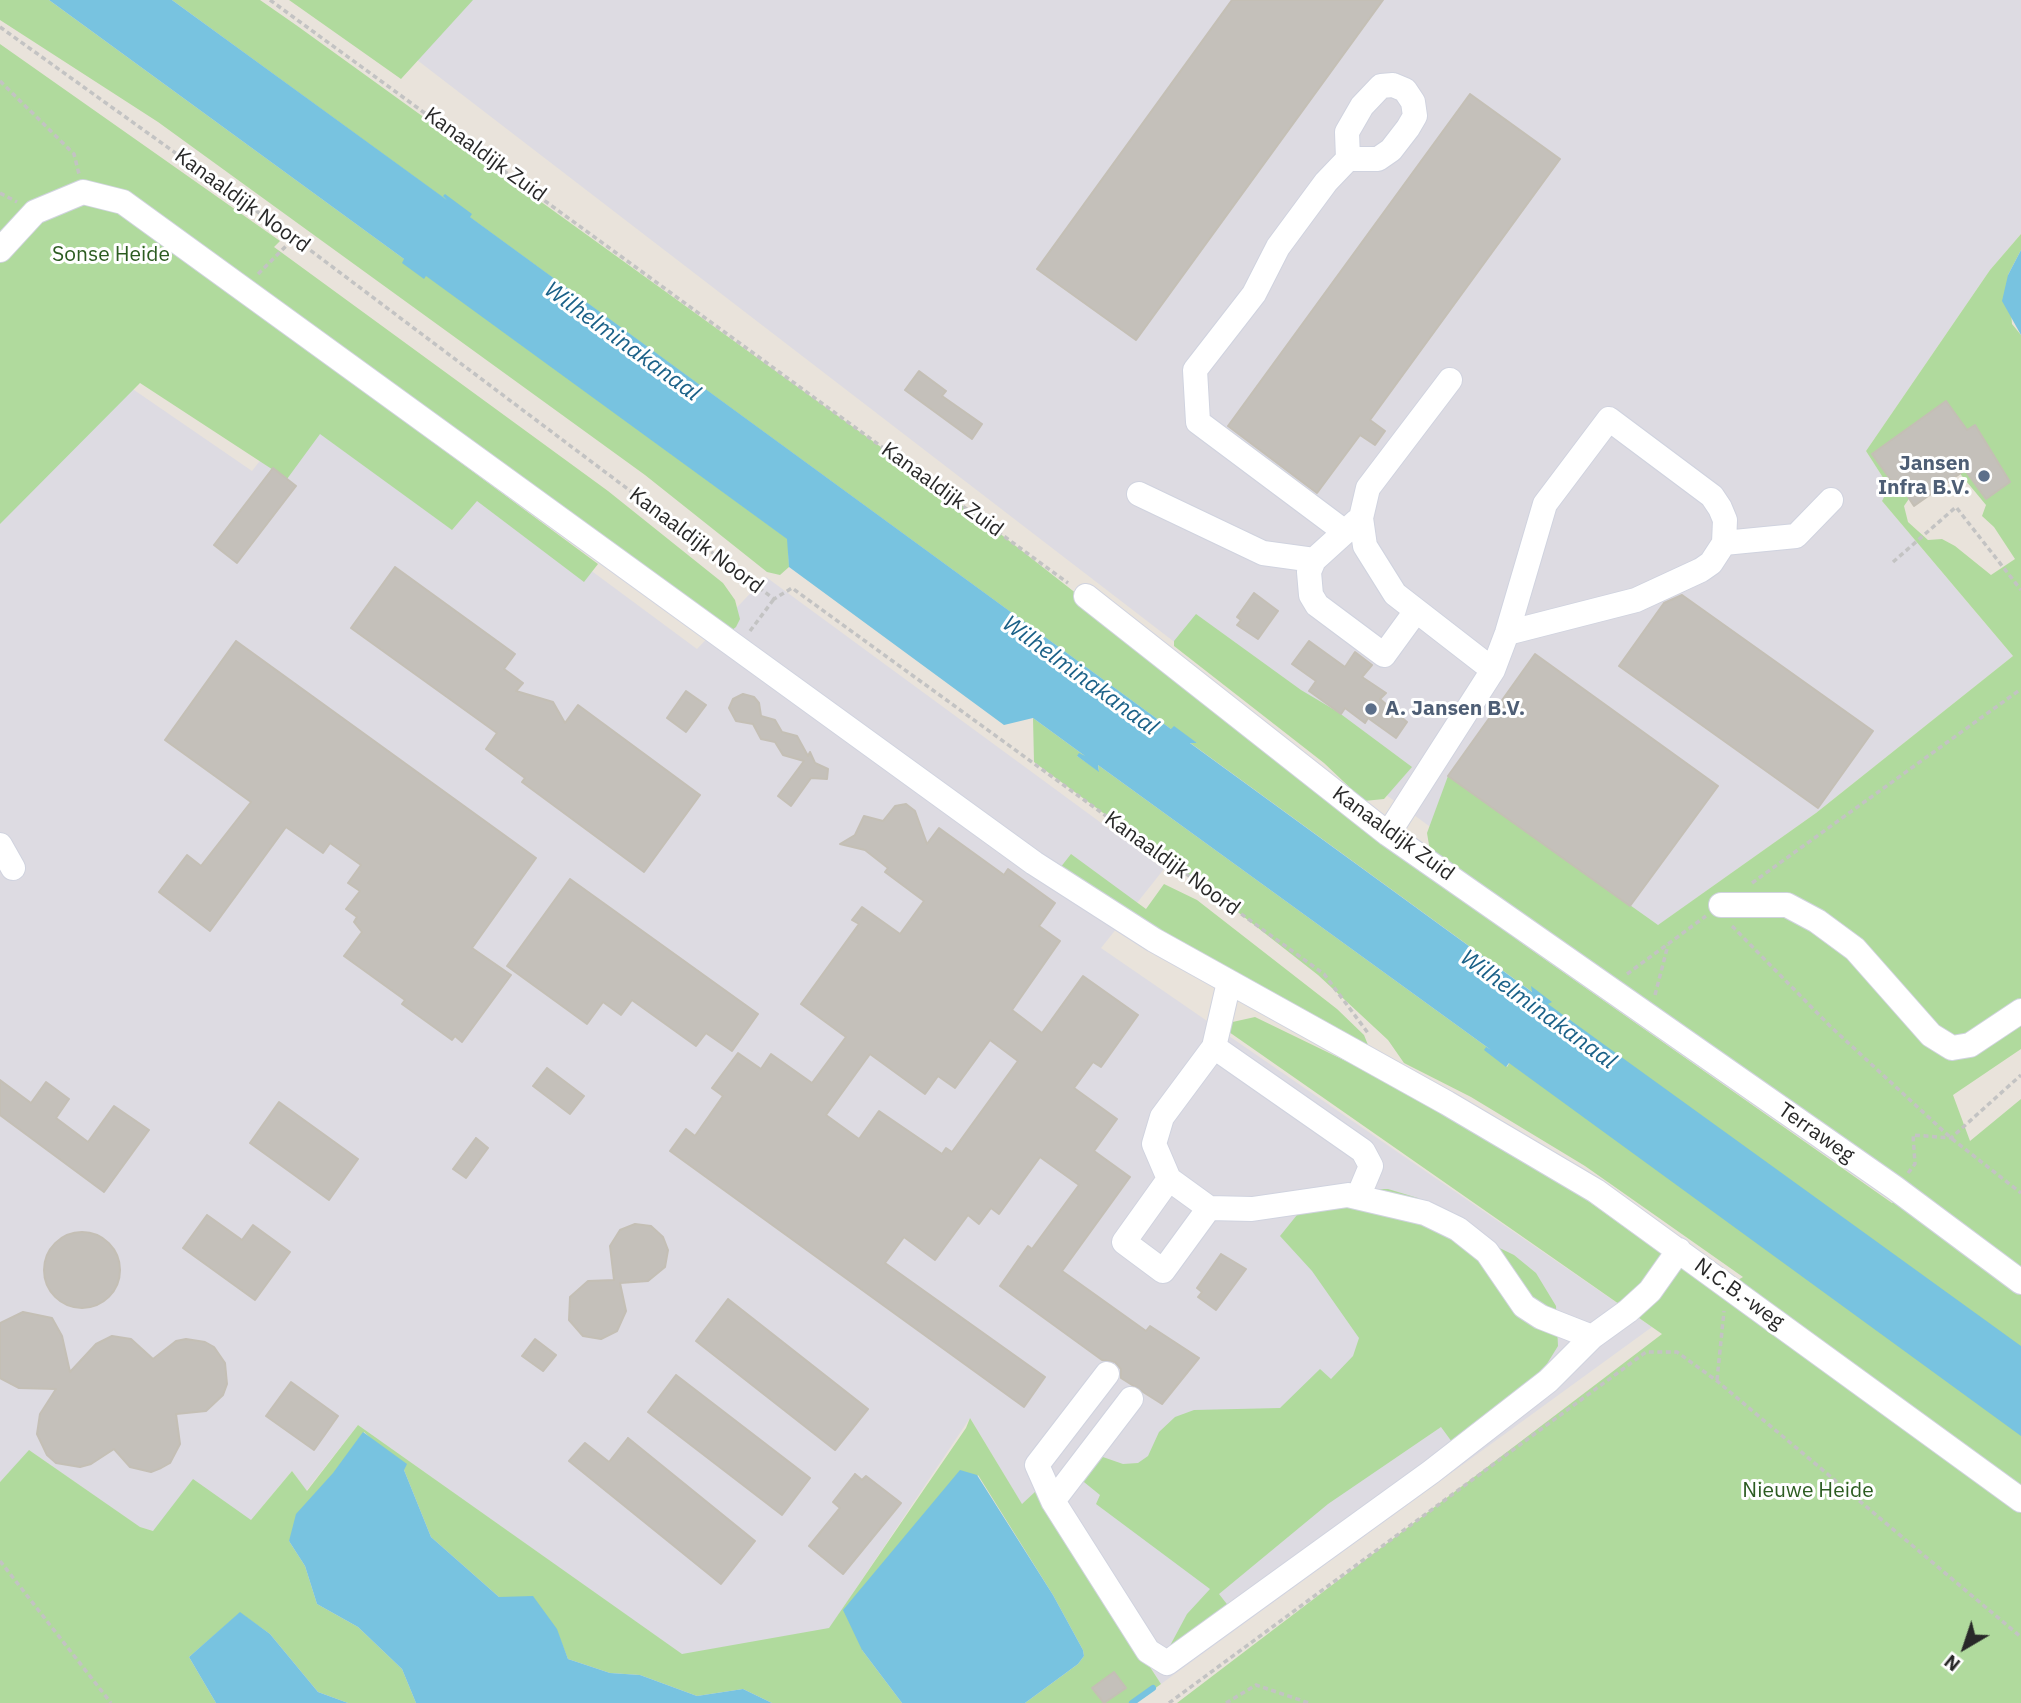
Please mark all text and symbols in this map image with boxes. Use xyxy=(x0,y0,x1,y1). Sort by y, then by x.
street label: Kanaaldijk Zuid xyxy=(419,102,551,208)
street label: Kanaaldijk Noord xyxy=(169,143,315,259)
park label: Sonse Heide xyxy=(52,242,170,268)
water label: Wilhelminakanaal xyxy=(539,276,705,408)
street label: Kanaaldijk Zuid xyxy=(876,437,1008,543)
place label: Jansen Infra B.V. xyxy=(1878,451,1970,501)
marker: Jansen Infra B.V. xyxy=(1976,468,1992,484)
street label: Kanaaldijk Noord xyxy=(624,482,768,600)
water label: Wilhelminakanaal xyxy=(997,610,1163,742)
place label: A. Jansen B.V. xyxy=(1385,696,1525,722)
marker: A. Jansen B.V. xyxy=(1363,701,1379,717)
street label: Kanaaldijk Zuid xyxy=(1327,781,1459,887)
street label: Kanaaldijk Noord xyxy=(1099,806,1245,922)
water label: Wilhelminakanaal xyxy=(1455,944,1621,1076)
street label: Terraweg xyxy=(1773,1098,1859,1168)
street label: N.C.B.-weg xyxy=(1689,1253,1789,1335)
park label: Nieuwe Heide xyxy=(1742,1478,1874,1504)
north arrow xyxy=(1930,1612,2000,1682)
text: N xyxy=(1939,1650,1965,1677)

